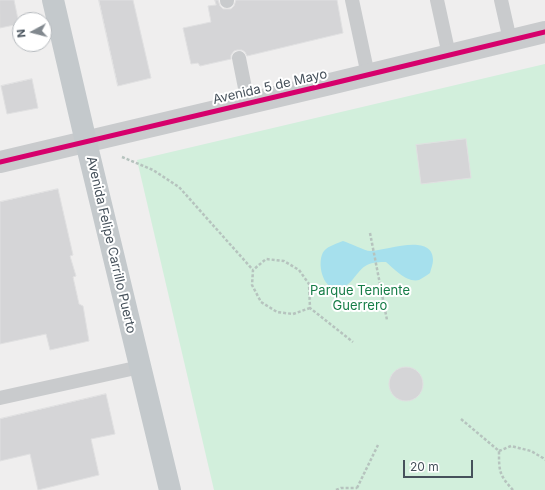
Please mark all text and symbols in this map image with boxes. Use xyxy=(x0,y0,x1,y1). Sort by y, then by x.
north arrow xyxy=(12,12,52,52)
text: N xyxy=(14,28,29,38)
street label: Avenida 5 de Mayo xyxy=(211,66,329,108)
street label: Avenida Felipe Carrillo Puerto xyxy=(83,155,139,335)
park label: Parque Teniente Guerrero xyxy=(310,283,410,314)
scale bar xyxy=(405,452,475,478)
text: 20 m xyxy=(410,459,439,474)

